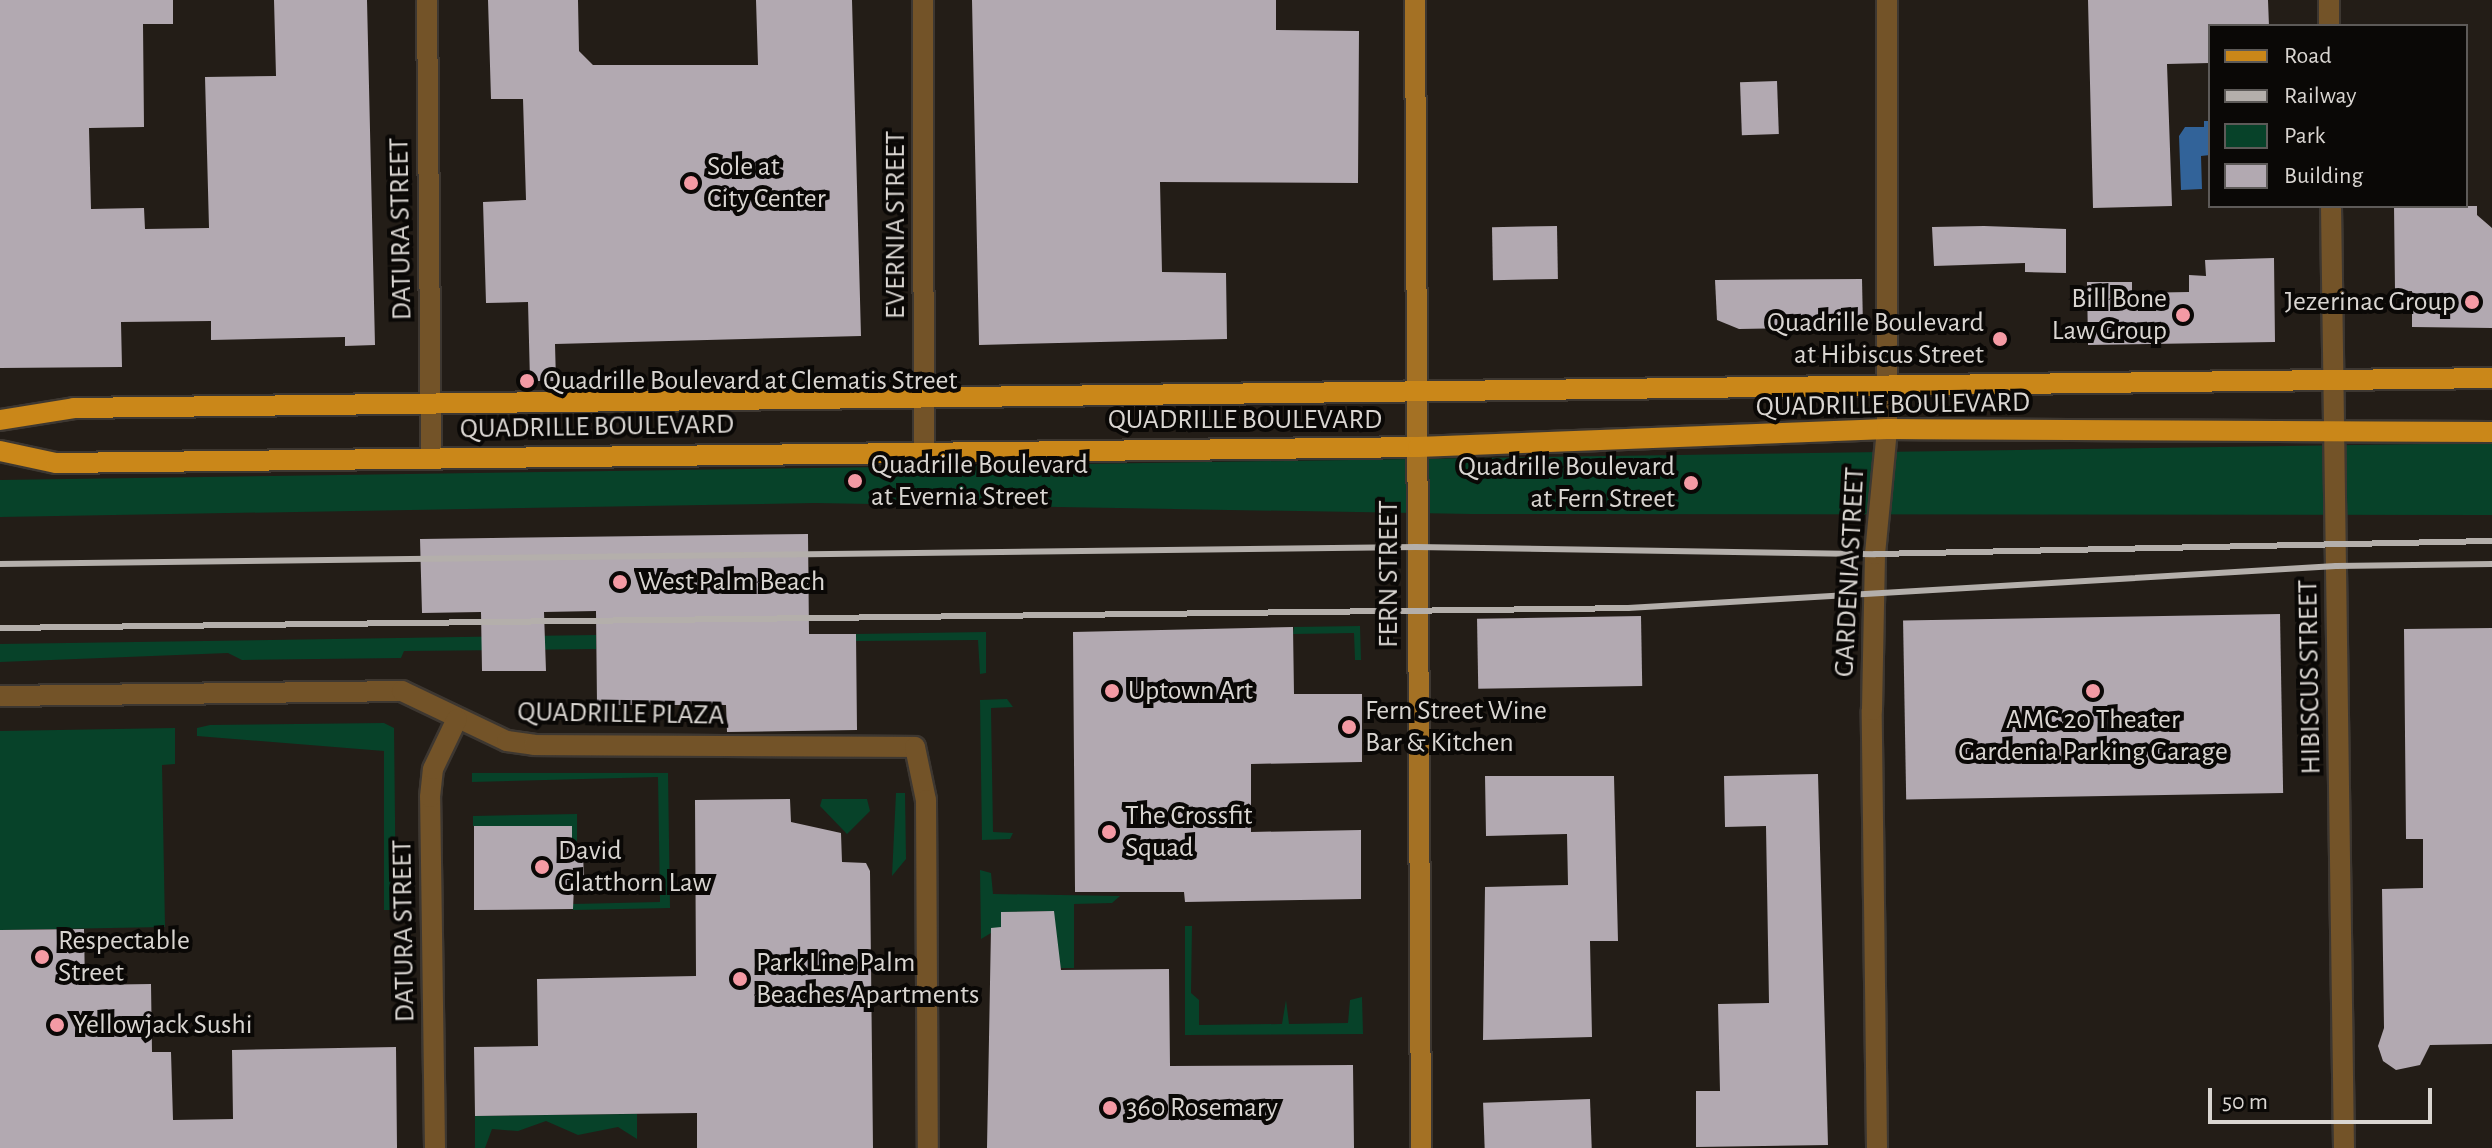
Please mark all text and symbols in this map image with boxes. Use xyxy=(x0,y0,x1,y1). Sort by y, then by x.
legend xyxy=(2208,24,2468,208)
text: Road xyxy=(2284,44,2332,68)
text: Railway xyxy=(2284,84,2356,108)
text: Park xyxy=(2284,124,2325,148)
street label: EVERNIA STREET xyxy=(879,131,913,319)
street label: DATURA STREET xyxy=(383,137,419,321)
place label: Sole at City Center xyxy=(707,150,826,216)
text: Building xyxy=(2284,164,2363,188)
marker: Sole at City Center xyxy=(682,174,700,192)
place label: Bill Bone Law Group xyxy=(2052,282,2167,348)
place label: Jezerinac Group xyxy=(2285,285,2456,319)
marker: Jezerinac Group xyxy=(2463,293,2481,311)
place label: Quadrille Boulevard at Hibiscus Street xyxy=(1767,306,1984,372)
marker: Bill Bone Law Group xyxy=(2174,306,2192,324)
marker: Quadrille Boulevard at Hibiscus Street xyxy=(1991,330,2009,348)
place label: Quadrille Boulevard at Clematis Street xyxy=(543,364,957,398)
marker: Quadrille Boulevard at Clematis Street xyxy=(518,372,536,390)
street label: QUADRILLE BOULEVARD xyxy=(1756,386,2030,424)
street label: QUADRILLE BOULEVARD xyxy=(1108,403,1382,437)
street label: QUADRILLE BOULEVARD xyxy=(460,408,734,446)
place label: Quadrille Boulevard at Evernia Street xyxy=(871,448,1088,514)
place label: Quadrille Boulevard at Fern Street xyxy=(1458,450,1675,516)
street label: GARDENIA STREET xyxy=(1828,466,1872,678)
marker: Quadrille Boulevard at Evernia Street xyxy=(846,472,864,490)
marker: Quadrille Boulevard at Fern Street xyxy=(1682,474,1700,492)
street label: FERN STREET xyxy=(1372,500,1406,648)
place label: West Palm Beach xyxy=(638,565,825,599)
marker: West Palm Beach xyxy=(609,571,631,593)
street label: HIBISCUS STREET xyxy=(2292,579,2328,775)
place label: Uptown Art xyxy=(1128,674,1253,708)
marker: Uptown Art xyxy=(1103,682,1121,700)
marker: AMC 20 Theater Gardenia Parking Garage xyxy=(2084,682,2102,700)
place label: Fern Street Wine Bar & Kitchen xyxy=(1365,694,1547,760)
street label: QUADRILLE PLAZA xyxy=(517,695,725,733)
place label: AMC 20 Theater Gardenia Parking Garage xyxy=(1958,703,2228,769)
marker: Fern Street Wine Bar & Kitchen xyxy=(1340,718,1358,736)
place label: The Crossfit Squad xyxy=(1125,799,1252,865)
marker: The Crossfit Squad xyxy=(1100,823,1118,841)
place label: David Glatthorn Law xyxy=(558,834,711,900)
street label: DATURA STREET xyxy=(386,839,422,1023)
marker: David Glatthorn Law xyxy=(533,858,551,876)
place label: Respectable Street xyxy=(58,924,190,990)
place label: Park Line Palm Beaches Apartments xyxy=(756,946,979,1012)
marker: Respectable Street xyxy=(33,948,51,966)
marker: Park Line Palm Beaches Apartments xyxy=(731,970,749,988)
place label: Yellowjack Sushi xyxy=(73,1008,253,1042)
marker: Yellowjack Sushi xyxy=(48,1016,66,1034)
scale bar xyxy=(2212,1072,2436,1122)
text: 50 m xyxy=(2222,1090,2268,1114)
place label: 360 Rosemary xyxy=(1126,1091,1278,1125)
marker: 360 Rosemary xyxy=(1101,1099,1119,1117)

